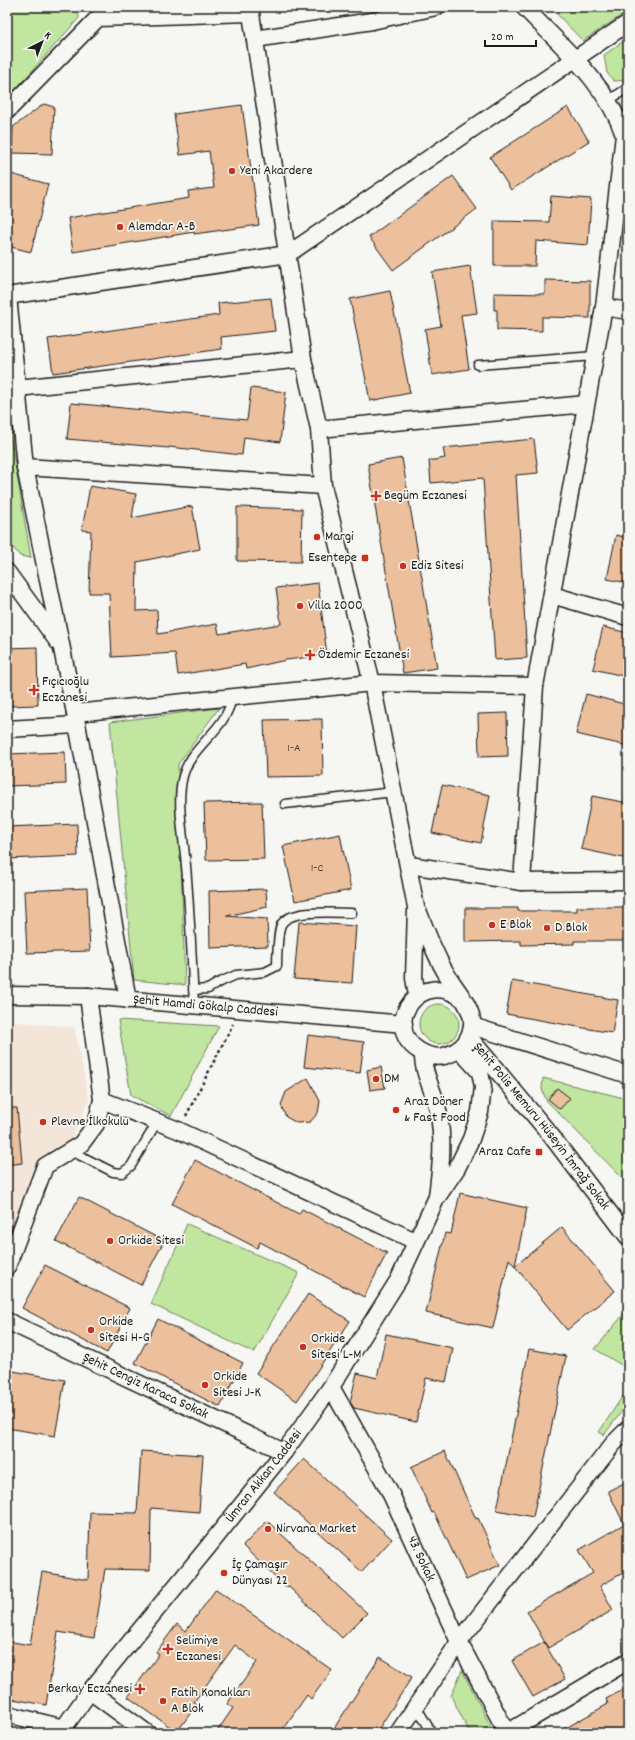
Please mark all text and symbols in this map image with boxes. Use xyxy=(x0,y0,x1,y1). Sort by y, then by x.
north arrow xyxy=(22,22,62,62)
scale bar xyxy=(485,22,536,48)
text: K xyxy=(40,28,55,44)
text: 20 m xyxy=(491,29,514,46)
place label: Yeni Akardere xyxy=(240,161,313,181)
marker: Yeni Akardere xyxy=(227,166,237,176)
place label: Alemdar A-B xyxy=(128,217,196,237)
marker: Alemdar A-B xyxy=(115,222,125,232)
place label: Begüm Eczanesi xyxy=(384,486,467,506)
marker: Begüm Eczanesi xyxy=(371,491,381,501)
place label: Margi xyxy=(325,527,354,547)
marker: Margi xyxy=(312,532,322,542)
place label: Esentepe xyxy=(308,548,357,568)
marker: Esentepe xyxy=(360,553,370,563)
place label: Ediz Sitesi xyxy=(411,556,464,576)
marker: Ediz Sitesi xyxy=(398,561,408,571)
place label: Villa 2000 xyxy=(308,596,363,616)
marker: Villa 2000 xyxy=(295,601,305,611)
place label: Özdemir Eczanesi xyxy=(318,645,410,665)
marker: Özdemir Eczanesi xyxy=(305,650,315,660)
place label: Fıçıcıoğlu Eczanesi xyxy=(42,672,89,708)
marker: Fıçıcıoğlu Eczanesi xyxy=(29,685,39,695)
house number: 1-A xyxy=(287,740,301,757)
house number: 1-C xyxy=(311,860,323,877)
place label: E Blok xyxy=(500,915,532,935)
place label: D Blok xyxy=(555,918,588,938)
marker: E Blok xyxy=(487,920,497,930)
marker: D Blok xyxy=(542,923,552,933)
street label: Şehit Hamdi Gökalp Caddesi xyxy=(132,990,279,1023)
street label: Şehit Polis Memuru Hüseyin İmrağ Sokak xyxy=(468,1038,615,1215)
place label: DM xyxy=(384,1069,399,1089)
marker: DM xyxy=(371,1074,381,1084)
place label: Araz Döner & Fast Food xyxy=(404,1092,466,1128)
marker: Araz Döner & Fast Food xyxy=(391,1105,401,1115)
place label: Plevne İlkokulu xyxy=(51,1112,129,1132)
marker: Plevne İlkokulu xyxy=(38,1117,48,1127)
place label: Araz Cafe xyxy=(479,1142,531,1162)
marker: Araz Cafe xyxy=(534,1147,544,1157)
place label: Orkide Sitesi xyxy=(118,1231,184,1251)
marker: Orkide Sitesi xyxy=(105,1236,115,1246)
place label: Orkide Sitesi H-G xyxy=(99,1312,150,1348)
marker: Orkide Sitesi H-G xyxy=(86,1325,96,1335)
place label: Orkide Sitesi L-M xyxy=(311,1329,361,1365)
marker: Orkide Sitesi L-M xyxy=(298,1342,308,1352)
street label: Şehit Cengiz Karaca Sokak xyxy=(79,1348,212,1425)
place label: Orkide Sitesi J-K xyxy=(213,1367,262,1403)
marker: Orkide Sitesi J-K xyxy=(200,1380,210,1390)
street label: Ümran Akkan Caddesi xyxy=(221,1425,307,1527)
place label: Nirvana Market xyxy=(276,1519,356,1539)
marker: Nirvana Market xyxy=(263,1524,273,1534)
street label: 43. Sokak xyxy=(402,1533,440,1585)
place label: İç Çamaşır Dünyası 22 xyxy=(232,1555,289,1591)
marker: İç Çamaşır Dünyası 22 xyxy=(219,1568,229,1578)
place label: Selimiye Eczanesi xyxy=(176,1631,221,1667)
marker: Selimiye Eczanesi xyxy=(163,1644,173,1654)
place label: Berkay Eczanesi xyxy=(48,1679,132,1699)
place label: Fatih Konakları A Blok xyxy=(171,1683,250,1719)
marker: Berkay Eczanesi xyxy=(135,1684,145,1694)
marker: Fatih Konakları A Blok xyxy=(158,1696,168,1706)

